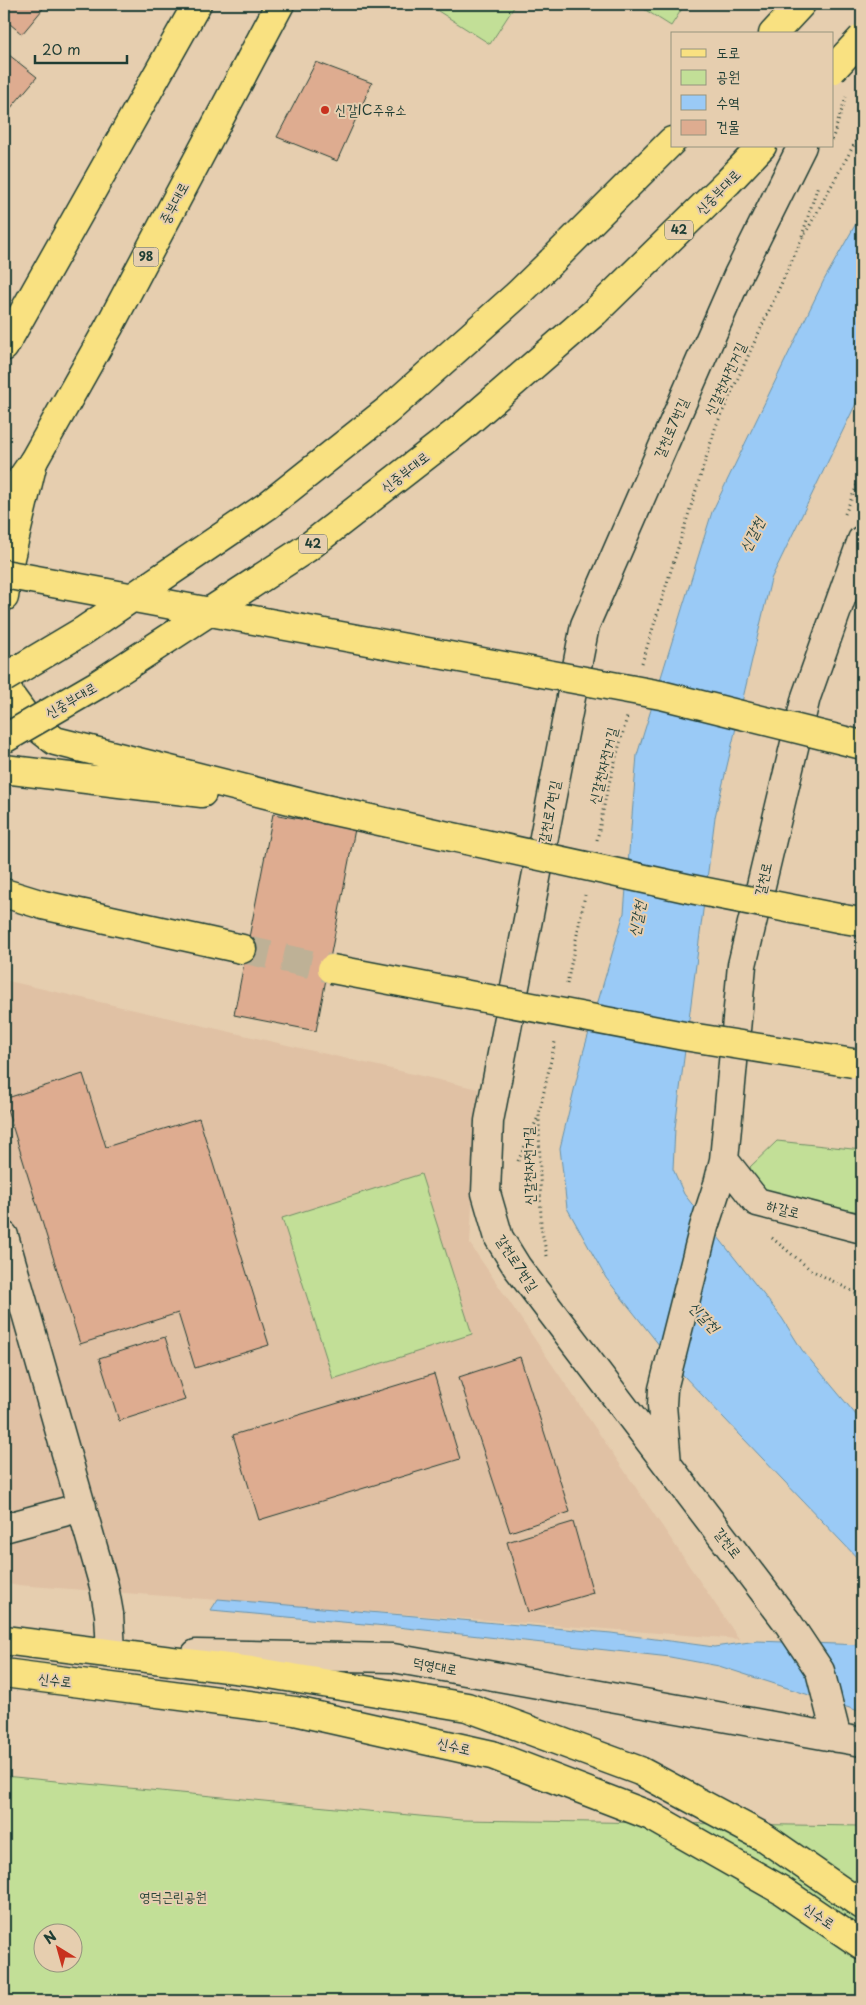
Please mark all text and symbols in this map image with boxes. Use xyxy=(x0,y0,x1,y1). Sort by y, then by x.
scale bar xyxy=(35,32,128,64)
legend xyxy=(671,32,834,148)
text: 20 m xyxy=(42,37,81,60)
text: 도로 xyxy=(716,40,740,63)
text: 공원 xyxy=(716,64,740,87)
text: 수역 xyxy=(716,90,740,113)
place label: 신갈IC주유소 xyxy=(335,99,406,120)
marker: 신갈IC주유소 xyxy=(319,104,331,116)
text: 건물 xyxy=(716,114,740,137)
street label: 신중부대로 xyxy=(690,164,745,219)
street label: 중부대로 xyxy=(154,178,193,228)
road number: 42 xyxy=(665,220,693,240)
road number: 98 xyxy=(134,248,158,266)
street label: 신갈천자전거길 xyxy=(698,338,751,419)
street label: 갈천로7번길 xyxy=(648,393,694,461)
street label: 신중부대로 xyxy=(376,446,433,497)
water label: 신갈천 xyxy=(732,511,770,556)
road number: 42 xyxy=(299,534,327,554)
street label: 신중부대로 xyxy=(41,676,100,723)
street label: 신갈천자전거길 xyxy=(583,724,622,807)
street label: 갈천로7번길 xyxy=(532,778,565,845)
street label: 갈천로 xyxy=(748,860,777,898)
water label: 신갈천 xyxy=(621,897,651,939)
street label: 신갈천자전거길 xyxy=(517,1126,540,1206)
street label: 하갈로 xyxy=(764,1194,802,1223)
street label: 갈천로7번길 xyxy=(491,1230,544,1296)
water label: 신갈천 xyxy=(684,1295,727,1338)
street label: 갈천로 xyxy=(710,1523,747,1563)
street label: 덕영대로 xyxy=(411,1651,459,1680)
street label: 신수로 xyxy=(37,1667,73,1692)
street label: 신수로 xyxy=(435,1731,473,1760)
park label: 영덕근린공원 xyxy=(139,1886,207,1907)
street label: 신수로 xyxy=(799,1897,839,1934)
north arrow xyxy=(32,1922,82,1972)
text: N xyxy=(39,1925,61,1949)

